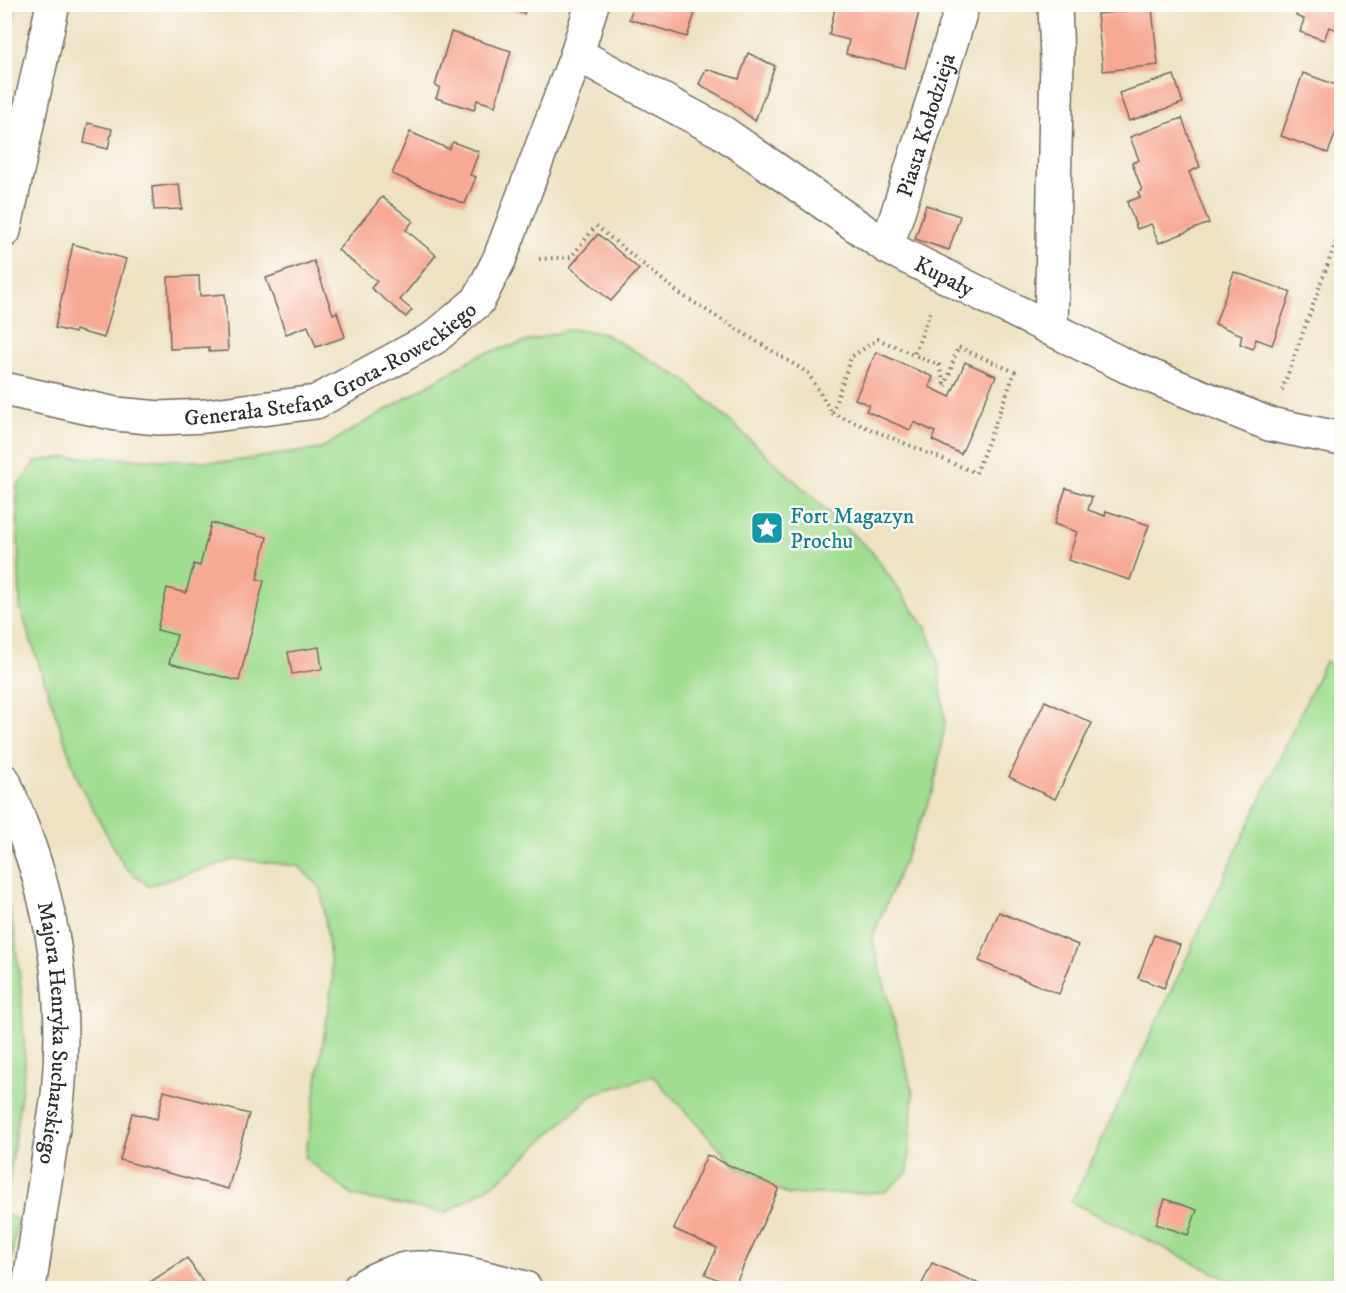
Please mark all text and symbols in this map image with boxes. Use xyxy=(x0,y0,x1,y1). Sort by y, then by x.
street label: Piasta Kołodzieja xyxy=(891,49,962,201)
street label: Kupały xyxy=(910,251,979,303)
street label: Generała Stefana Grota-Roweckiego xyxy=(184,296,482,432)
place label: Fort Magazyn Prochu xyxy=(790,503,915,555)
place icon: Fort Magazyn Prochu xyxy=(749,510,785,546)
street label: Majora Henryka Sucharskiego xyxy=(31,899,73,1166)

